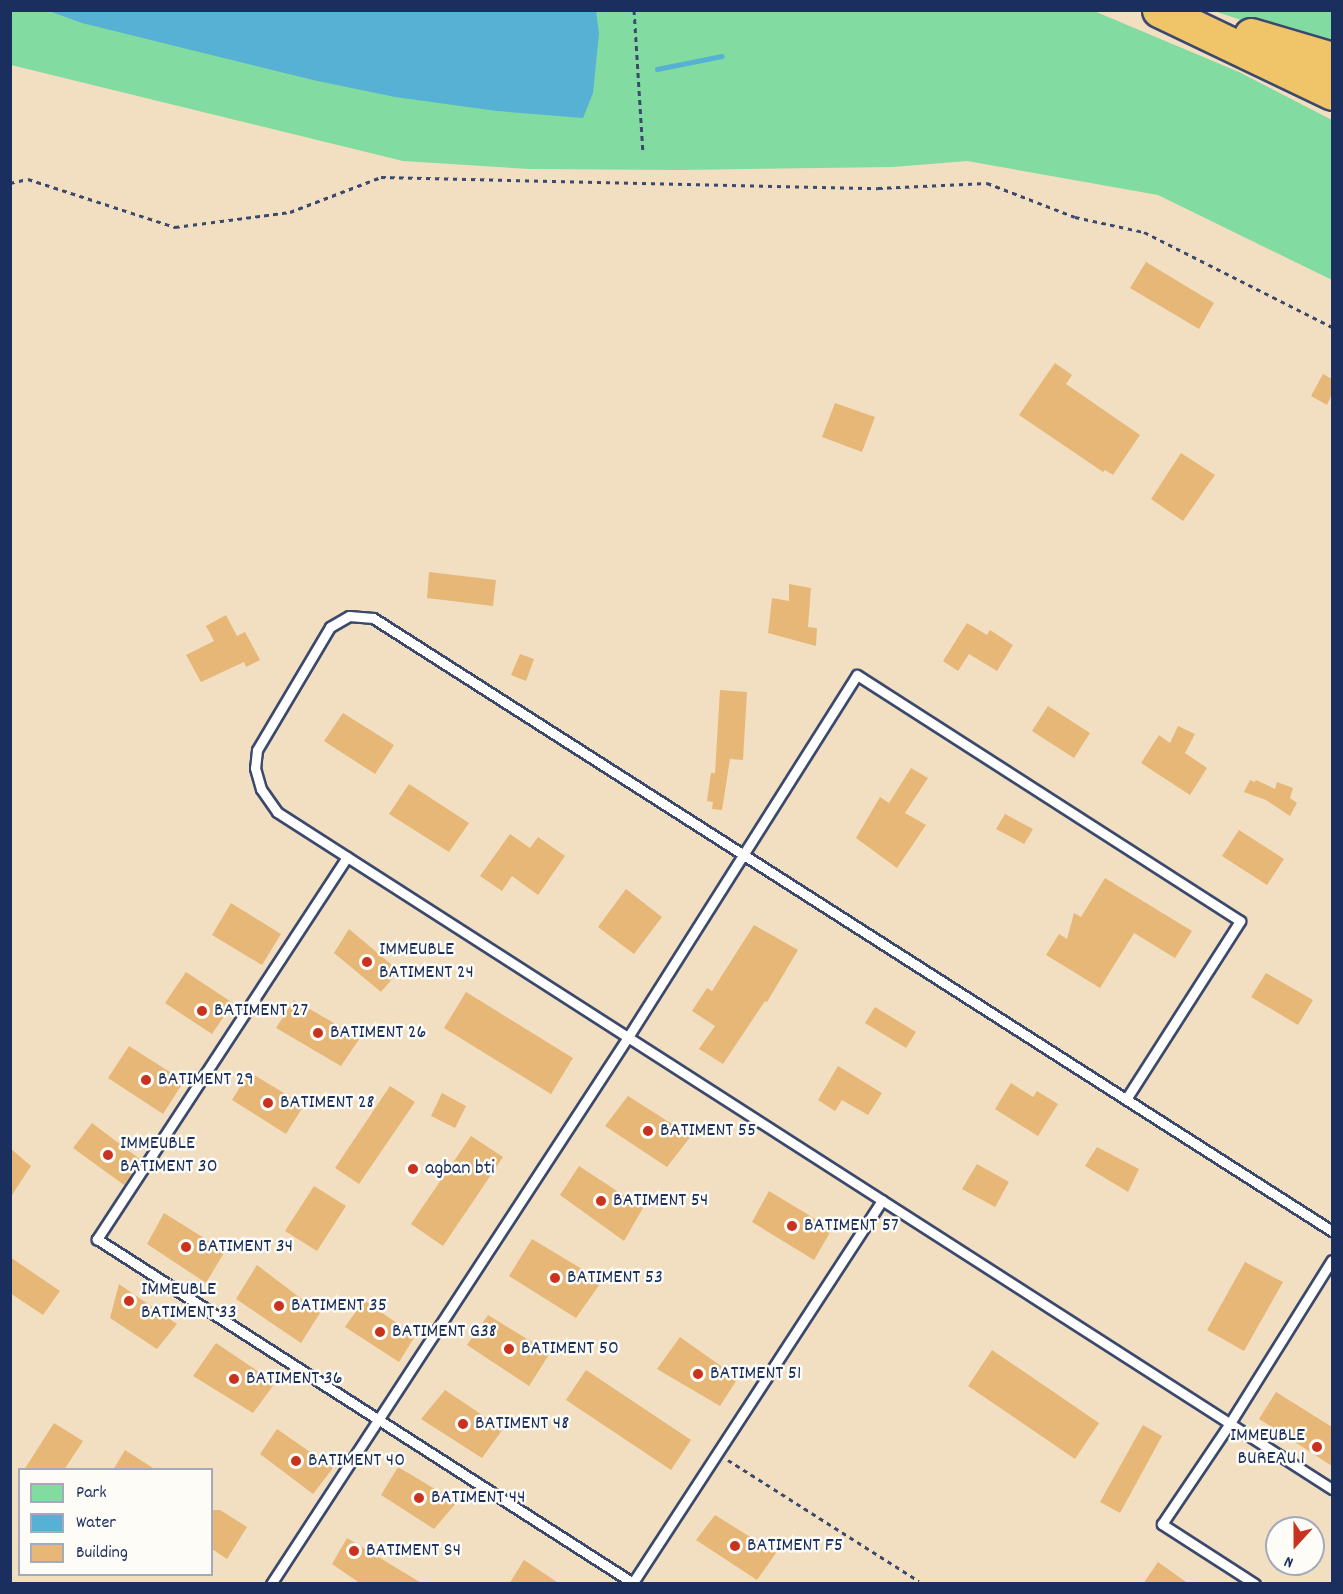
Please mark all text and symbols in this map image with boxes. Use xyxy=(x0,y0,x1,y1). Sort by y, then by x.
place label: IMMEUBLE BATIMENT 24 xyxy=(379,939,474,986)
marker: IMMEUBLE BATIMENT 24 xyxy=(360,955,374,969)
place label: BATIMENT 27 xyxy=(214,999,308,1023)
marker: BATIMENT 27 xyxy=(195,1004,209,1018)
place label: BATIMENT 26 xyxy=(330,1021,426,1045)
marker: BATIMENT 26 xyxy=(311,1026,325,1040)
place label: BATIMENT 29 xyxy=(158,1068,254,1092)
marker: BATIMENT 29 xyxy=(139,1073,153,1087)
place label: BATIMENT 28 xyxy=(280,1091,375,1115)
marker: BATIMENT 28 xyxy=(261,1096,275,1110)
place label: BATIMENT 55 xyxy=(660,1119,756,1143)
marker: BATIMENT 55 xyxy=(641,1124,655,1138)
place label: IMMEUBLE BATIMENT 30 xyxy=(120,1132,218,1179)
marker: IMMEUBLE BATIMENT 30 xyxy=(101,1148,115,1162)
place label: agban bti xyxy=(425,1157,495,1181)
marker: agban bti xyxy=(406,1162,420,1176)
place label: BATIMENT 54 xyxy=(613,1189,708,1213)
marker: BATIMENT 54 xyxy=(594,1194,608,1208)
place label: BATIMENT 57 xyxy=(804,1214,899,1238)
marker: BATIMENT 57 xyxy=(785,1219,799,1233)
place label: BATIMENT 34 xyxy=(198,1235,293,1259)
marker: BATIMENT 34 xyxy=(179,1240,193,1254)
place label: BATIMENT 53 xyxy=(567,1266,663,1290)
marker: BATIMENT 53 xyxy=(548,1271,562,1285)
place label: IMMEUBLE BATIMENT 33 xyxy=(141,1278,237,1325)
marker: IMMEUBLE BATIMENT 33 xyxy=(122,1294,136,1308)
place label: BATIMENT 35 xyxy=(291,1294,387,1318)
marker: BATIMENT 35 xyxy=(272,1299,286,1313)
place label: BATIMENT G38 xyxy=(392,1320,497,1344)
marker: BATIMENT G38 xyxy=(373,1325,387,1339)
place label: BATIMENT 50 xyxy=(521,1337,619,1361)
marker: BATIMENT 50 xyxy=(502,1342,516,1356)
place label: BATIMENT 51 xyxy=(710,1362,801,1386)
place label: BATIMENT 36 xyxy=(246,1367,343,1391)
marker: BATIMENT 51 xyxy=(691,1367,705,1381)
marker: BATIMENT 36 xyxy=(227,1372,241,1386)
place label: BATIMENT 48 xyxy=(475,1412,569,1436)
marker: BATIMENT 48 xyxy=(456,1417,470,1431)
place label: IMMEUBLE BUREAU 1 xyxy=(1230,1424,1305,1471)
marker: IMMEUBLE BUREAU 1 xyxy=(1310,1440,1324,1454)
place label: BATIMENT 40 xyxy=(308,1449,405,1473)
marker: BATIMENT 40 xyxy=(289,1454,303,1468)
legend xyxy=(18,1468,213,1576)
text: Park xyxy=(76,1481,107,1506)
place label: BATIMENT 44 xyxy=(431,1486,525,1510)
marker: BATIMENT 44 xyxy=(412,1491,426,1505)
text: Water xyxy=(76,1511,116,1536)
north arrow xyxy=(1265,1516,1325,1576)
place label: BATIMENT F5 xyxy=(747,1534,843,1558)
place label: BATIMENT S4 xyxy=(366,1539,461,1563)
marker: BATIMENT F5 xyxy=(728,1539,742,1553)
text: Building xyxy=(76,1541,128,1566)
marker: BATIMENT S4 xyxy=(347,1544,361,1558)
text: N xyxy=(1281,1549,1297,1574)

